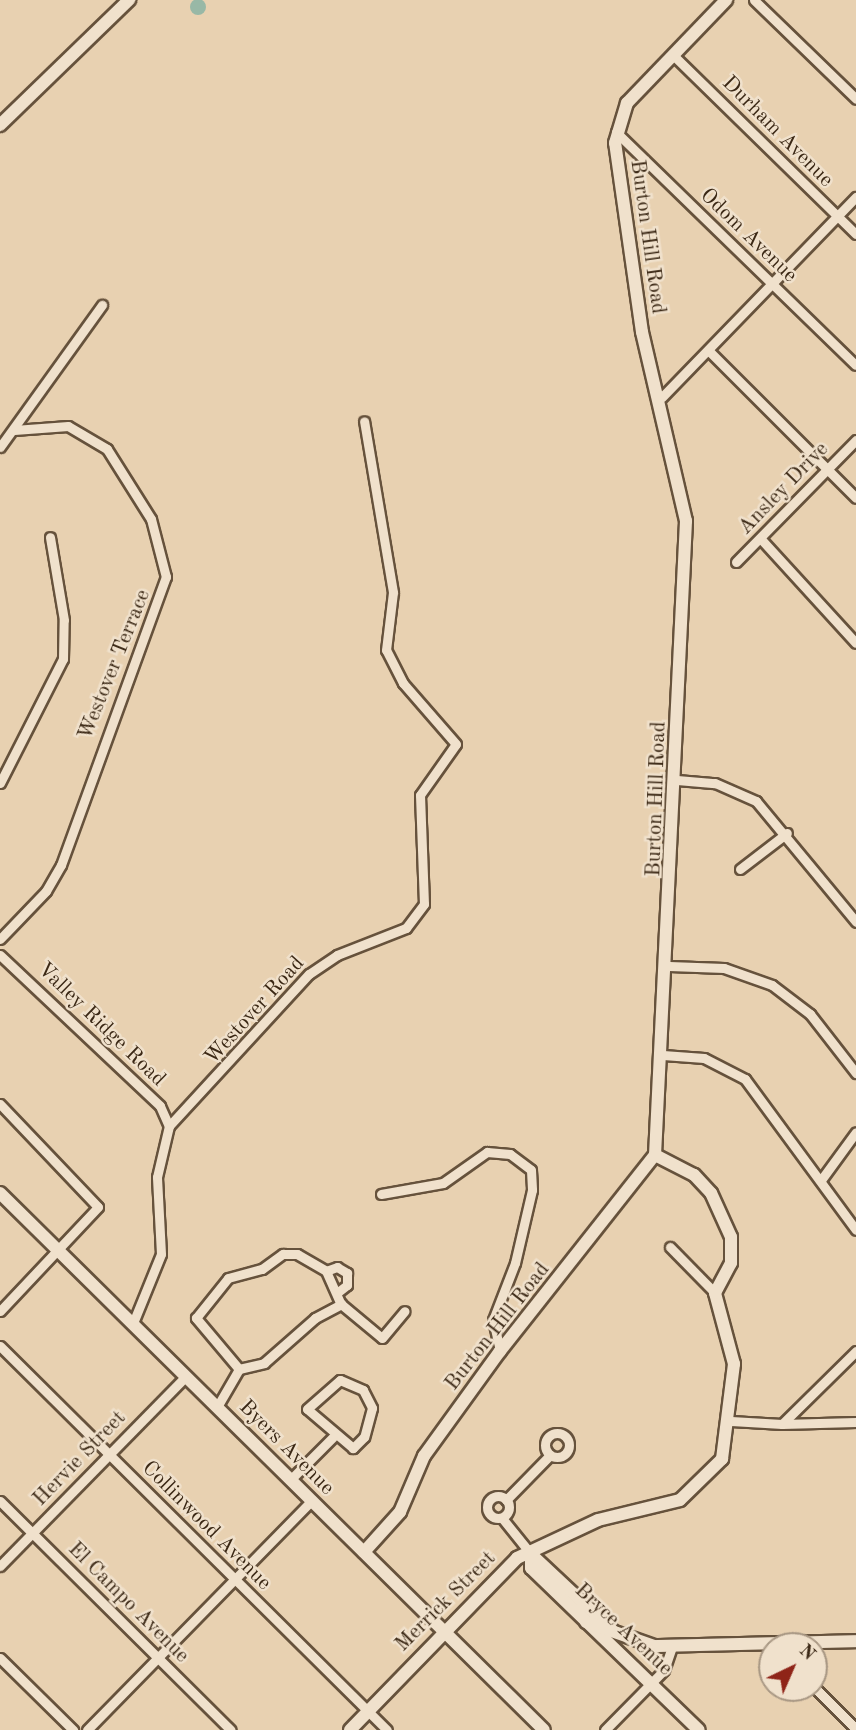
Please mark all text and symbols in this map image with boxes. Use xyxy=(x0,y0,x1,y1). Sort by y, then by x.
street label: Durham Avenue xyxy=(716,71,838,193)
street label: Burton Hill Road xyxy=(624,158,670,316)
street label: Odom Avenue xyxy=(694,183,802,289)
street label: Ansley Drive xyxy=(734,437,834,541)
street label: Westover Terrace xyxy=(73,586,157,744)
street label: Burton Hill Road xyxy=(642,721,672,877)
street label: Westover Road xyxy=(200,952,310,1070)
street label: Valley Ridge Road xyxy=(32,957,170,1093)
street label: Burton Hill Road xyxy=(440,1258,556,1396)
street label: Byers Avenue xyxy=(233,1395,339,1501)
street label: Hervie Street xyxy=(28,1406,132,1512)
street label: Collinwood Avenue xyxy=(136,1456,276,1596)
street label: El Campo Avenue xyxy=(62,1537,194,1669)
street label: Merrick Street xyxy=(391,1547,501,1657)
street label: Bryce Avenue xyxy=(569,1578,677,1682)
north arrow xyxy=(758,1632,828,1702)
text: N xyxy=(795,1641,818,1665)

